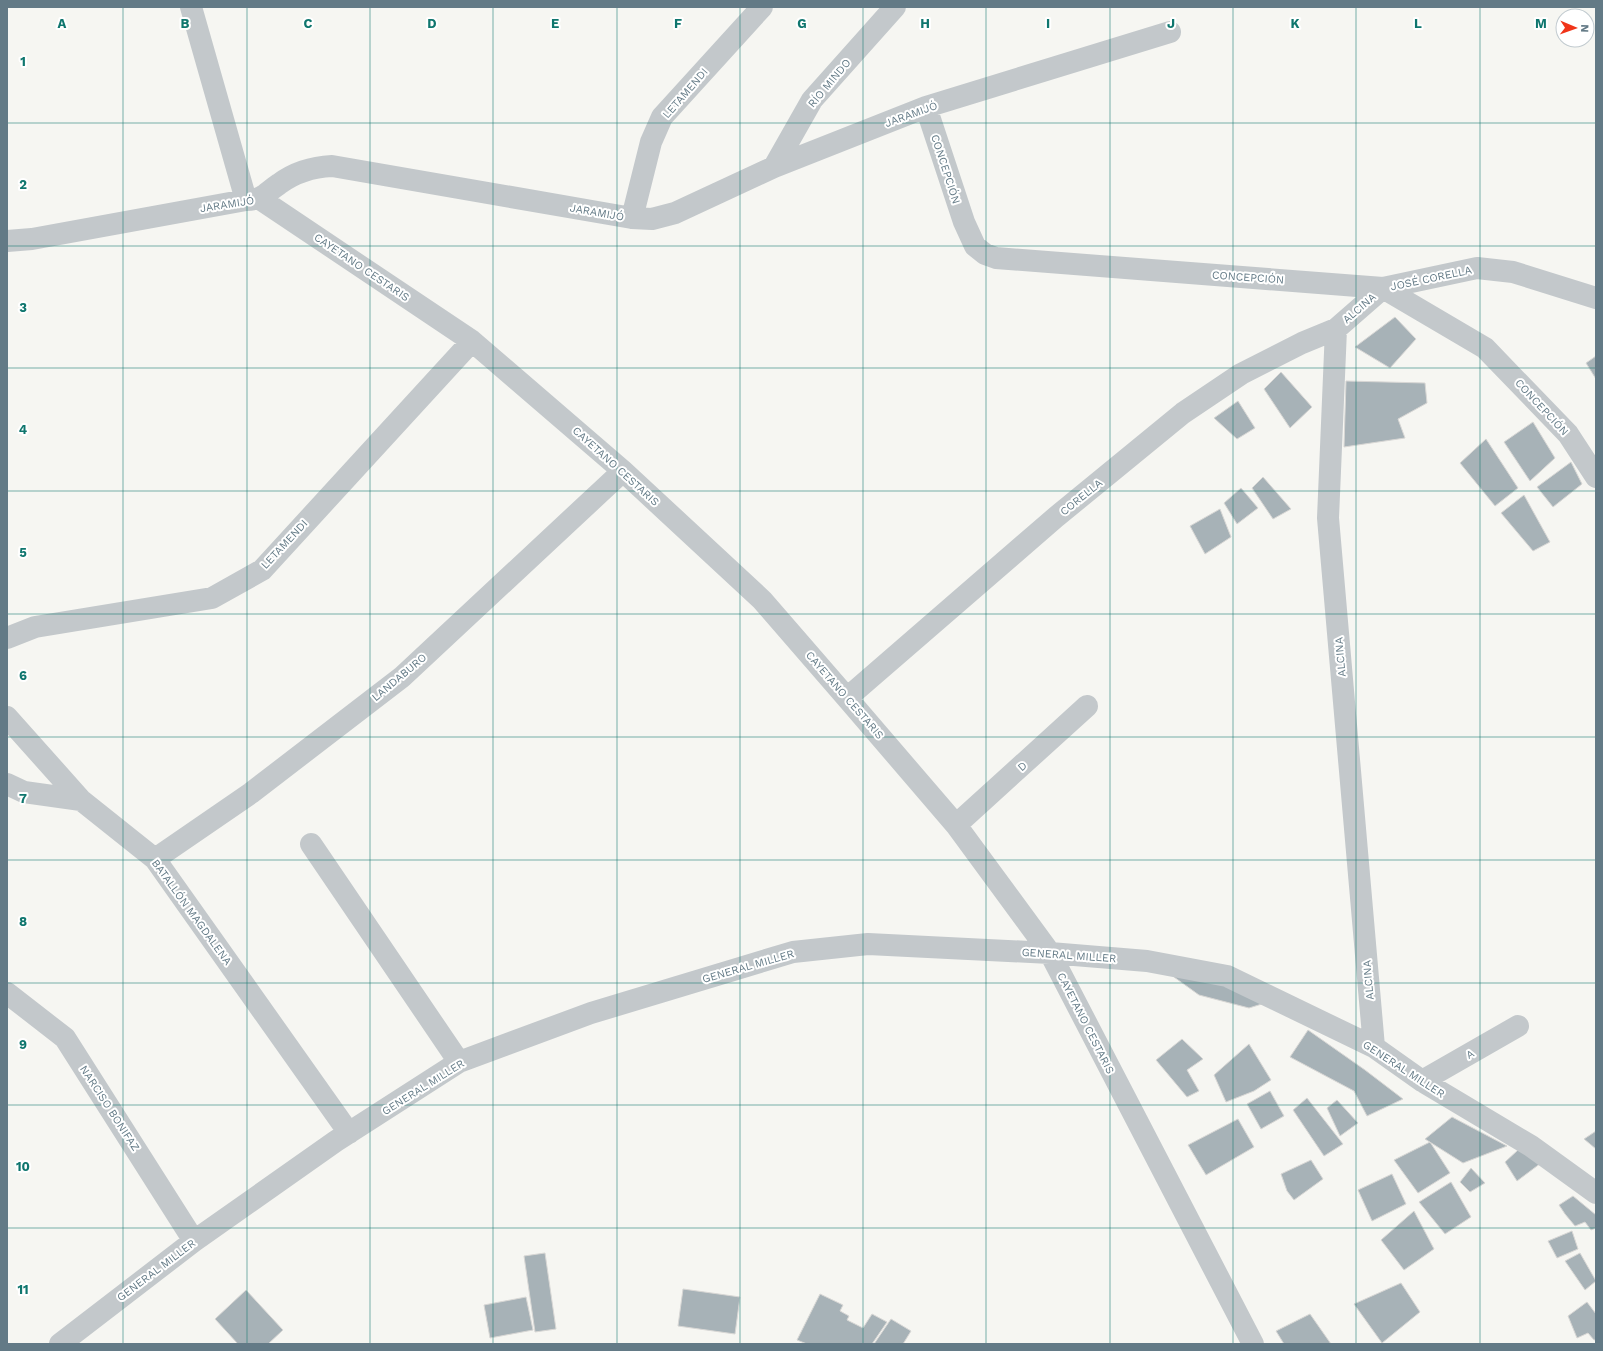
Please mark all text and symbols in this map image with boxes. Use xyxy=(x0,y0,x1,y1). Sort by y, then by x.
north arrow xyxy=(1555,8,1595,48)
text: A xyxy=(58,16,67,31)
text: B xyxy=(181,16,190,31)
text: C xyxy=(304,16,313,31)
text: D xyxy=(427,16,437,31)
text: E xyxy=(551,16,559,31)
text: F xyxy=(674,16,682,31)
text: G xyxy=(797,16,807,31)
text: H xyxy=(920,16,930,31)
text: I xyxy=(1046,16,1050,31)
text: J xyxy=(1167,16,1175,31)
text: K xyxy=(1290,16,1300,31)
text: L xyxy=(1414,16,1422,31)
text: M xyxy=(1535,16,1547,31)
text: N xyxy=(1578,24,1591,33)
text: 1 xyxy=(20,54,26,69)
street label: RÍO MINDO xyxy=(805,56,853,110)
street label: LETAMENDI xyxy=(660,66,711,121)
street label: JARAMIJÓ xyxy=(883,98,939,130)
street label: CONCEPCIÓN xyxy=(928,132,964,206)
text: 2 xyxy=(19,177,27,192)
street label: JARAMIJÓ xyxy=(199,193,255,215)
street label: JARAMIJÓ xyxy=(569,200,625,224)
street label: CAYETANO CESTARIS xyxy=(312,231,412,304)
street label: JOSÉ CORELLA xyxy=(1389,263,1473,293)
street label: CONCEPCIÓN xyxy=(1211,267,1285,287)
street label: ALCINA xyxy=(1340,290,1379,326)
text: 3 xyxy=(19,300,27,315)
street label: CONCEPCIÓN xyxy=(1512,376,1572,438)
text: 4 xyxy=(19,422,28,437)
street label: CAYETANO CESTARIS xyxy=(570,424,662,509)
street label: CORELLA xyxy=(1058,476,1105,518)
street label: LETAMENDI xyxy=(258,517,310,572)
text: 5 xyxy=(19,545,27,560)
street label: ALCINA xyxy=(1332,637,1349,677)
street label: CAYETANO CESTARIS xyxy=(803,649,886,742)
street label: LANDABURO xyxy=(369,651,429,704)
text: 6 xyxy=(19,668,27,683)
street label: D xyxy=(1015,759,1030,774)
text: 7 xyxy=(19,791,27,806)
street label: BATALLÓN MAGDALENA xyxy=(149,856,235,968)
text: 8 xyxy=(19,914,27,929)
street label: GENERAL MILLER xyxy=(1021,946,1117,965)
street label: GENERAL MILLER xyxy=(701,947,796,986)
street label: ALCINA xyxy=(1360,960,1377,1000)
street label: CAYETANO CESTARIS xyxy=(1054,970,1117,1076)
text: 9 xyxy=(19,1037,27,1052)
street label: GENERAL MILLER xyxy=(1360,1038,1447,1101)
street label: A xyxy=(1464,1047,1477,1062)
street label: GENERAL MILLER xyxy=(380,1057,467,1118)
street label: NARCISO BONIFAZ xyxy=(77,1063,142,1154)
text: 10 xyxy=(16,1159,30,1174)
street label: GENERAL MILLER xyxy=(115,1237,198,1304)
text: 11 xyxy=(17,1282,29,1297)

